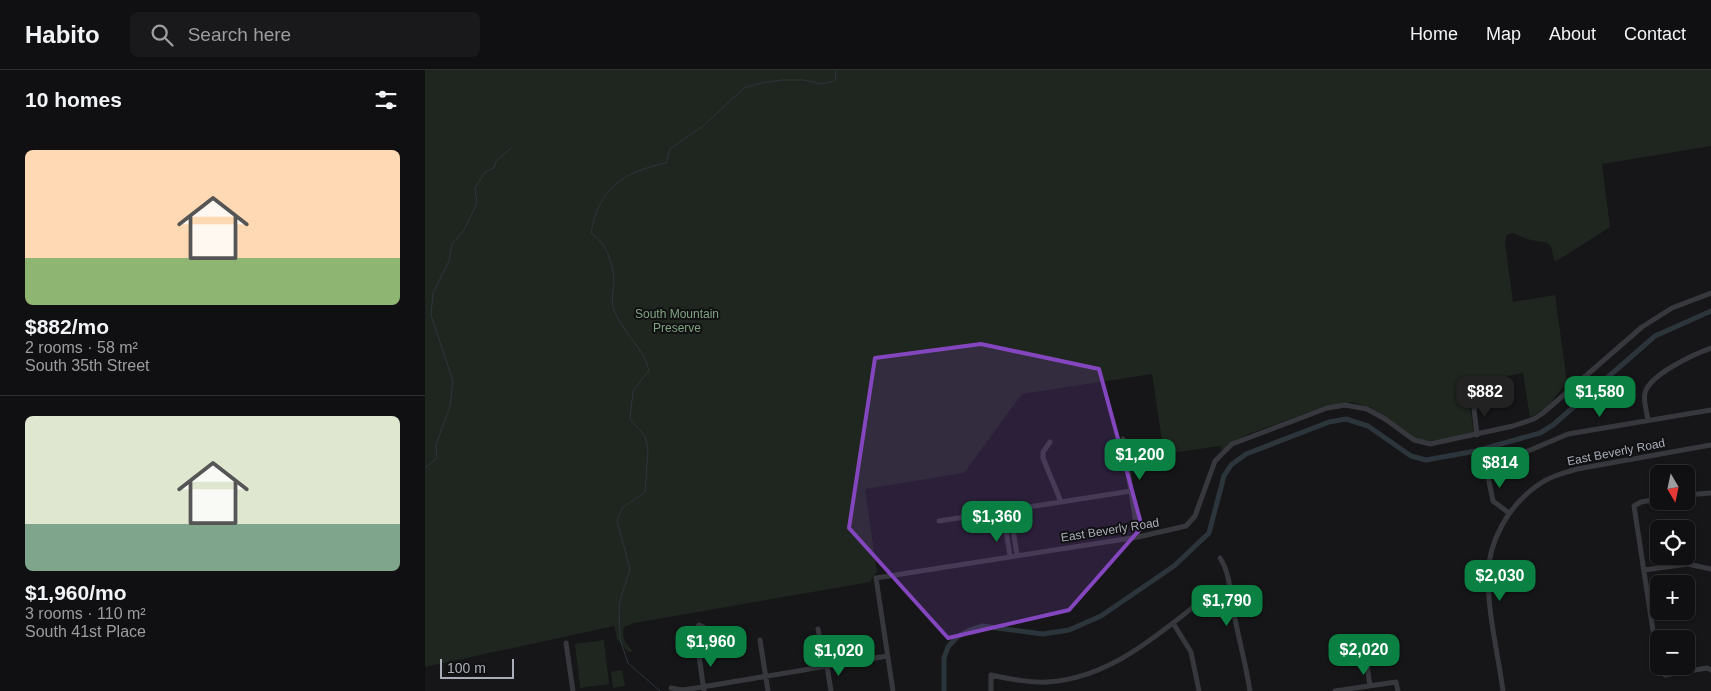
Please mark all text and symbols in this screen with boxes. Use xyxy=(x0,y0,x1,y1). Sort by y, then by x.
search box xyxy=(130,12,480,57)
text: Habito xyxy=(25,21,100,48)
icon: search xyxy=(148,21,176,49)
text: Search here xyxy=(188,24,291,45)
text: Home xyxy=(1410,24,1458,44)
text: Map xyxy=(1486,24,1521,44)
text: About xyxy=(1549,24,1596,44)
text: Contact xyxy=(1624,24,1686,44)
icon: filters xyxy=(372,86,400,114)
text: 10 homes xyxy=(25,88,122,111)
icon: home xyxy=(168,183,258,273)
park label: South Mountain Preserve xyxy=(635,307,719,335)
text: $882/mo xyxy=(25,315,109,338)
text: 2 rooms · 58 m² xyxy=(25,339,138,356)
text: South 35th Street xyxy=(25,357,150,374)
pin: $882 xyxy=(1455,376,1515,418)
pin: $1,580 xyxy=(1559,376,1641,418)
text: $882 xyxy=(1467,383,1503,400)
text: $1,580 xyxy=(1576,383,1624,400)
street label: East Beverly Road xyxy=(1566,436,1666,468)
pin: $1,200 xyxy=(1099,438,1181,481)
text: $1,200 xyxy=(1116,446,1164,463)
pin: $814 xyxy=(1470,446,1530,489)
icon: home xyxy=(168,448,258,538)
text: $814 xyxy=(1482,454,1518,471)
north arrow xyxy=(1650,465,1695,510)
map controls xyxy=(1650,465,1695,675)
pin: $1,360 xyxy=(956,500,1038,543)
text: $1,360 xyxy=(973,508,1021,525)
street label: East Beverly Road xyxy=(1060,515,1160,545)
button: locate xyxy=(1650,520,1695,565)
pin: $2,030 xyxy=(1459,560,1541,602)
text: $2,030 xyxy=(1476,567,1524,584)
button: + xyxy=(1650,575,1695,620)
text: $1,960/mo xyxy=(25,581,127,604)
pin: $1,790 xyxy=(1186,584,1268,627)
text: $1,790 xyxy=(1203,592,1251,609)
text: 3 rooms · 110 m² xyxy=(25,605,146,622)
text: South 41st Place xyxy=(25,623,146,640)
pin: $1,960 xyxy=(670,626,752,668)
button: − xyxy=(1650,630,1695,675)
text: $1,960 xyxy=(687,633,735,650)
pin: $1,020 xyxy=(798,634,880,677)
pin: $2,020 xyxy=(1323,634,1405,676)
text: $2,020 xyxy=(1340,641,1388,658)
text: $1,020 xyxy=(815,642,863,659)
scale bar xyxy=(440,656,514,679)
text: 100 m xyxy=(447,660,486,676)

